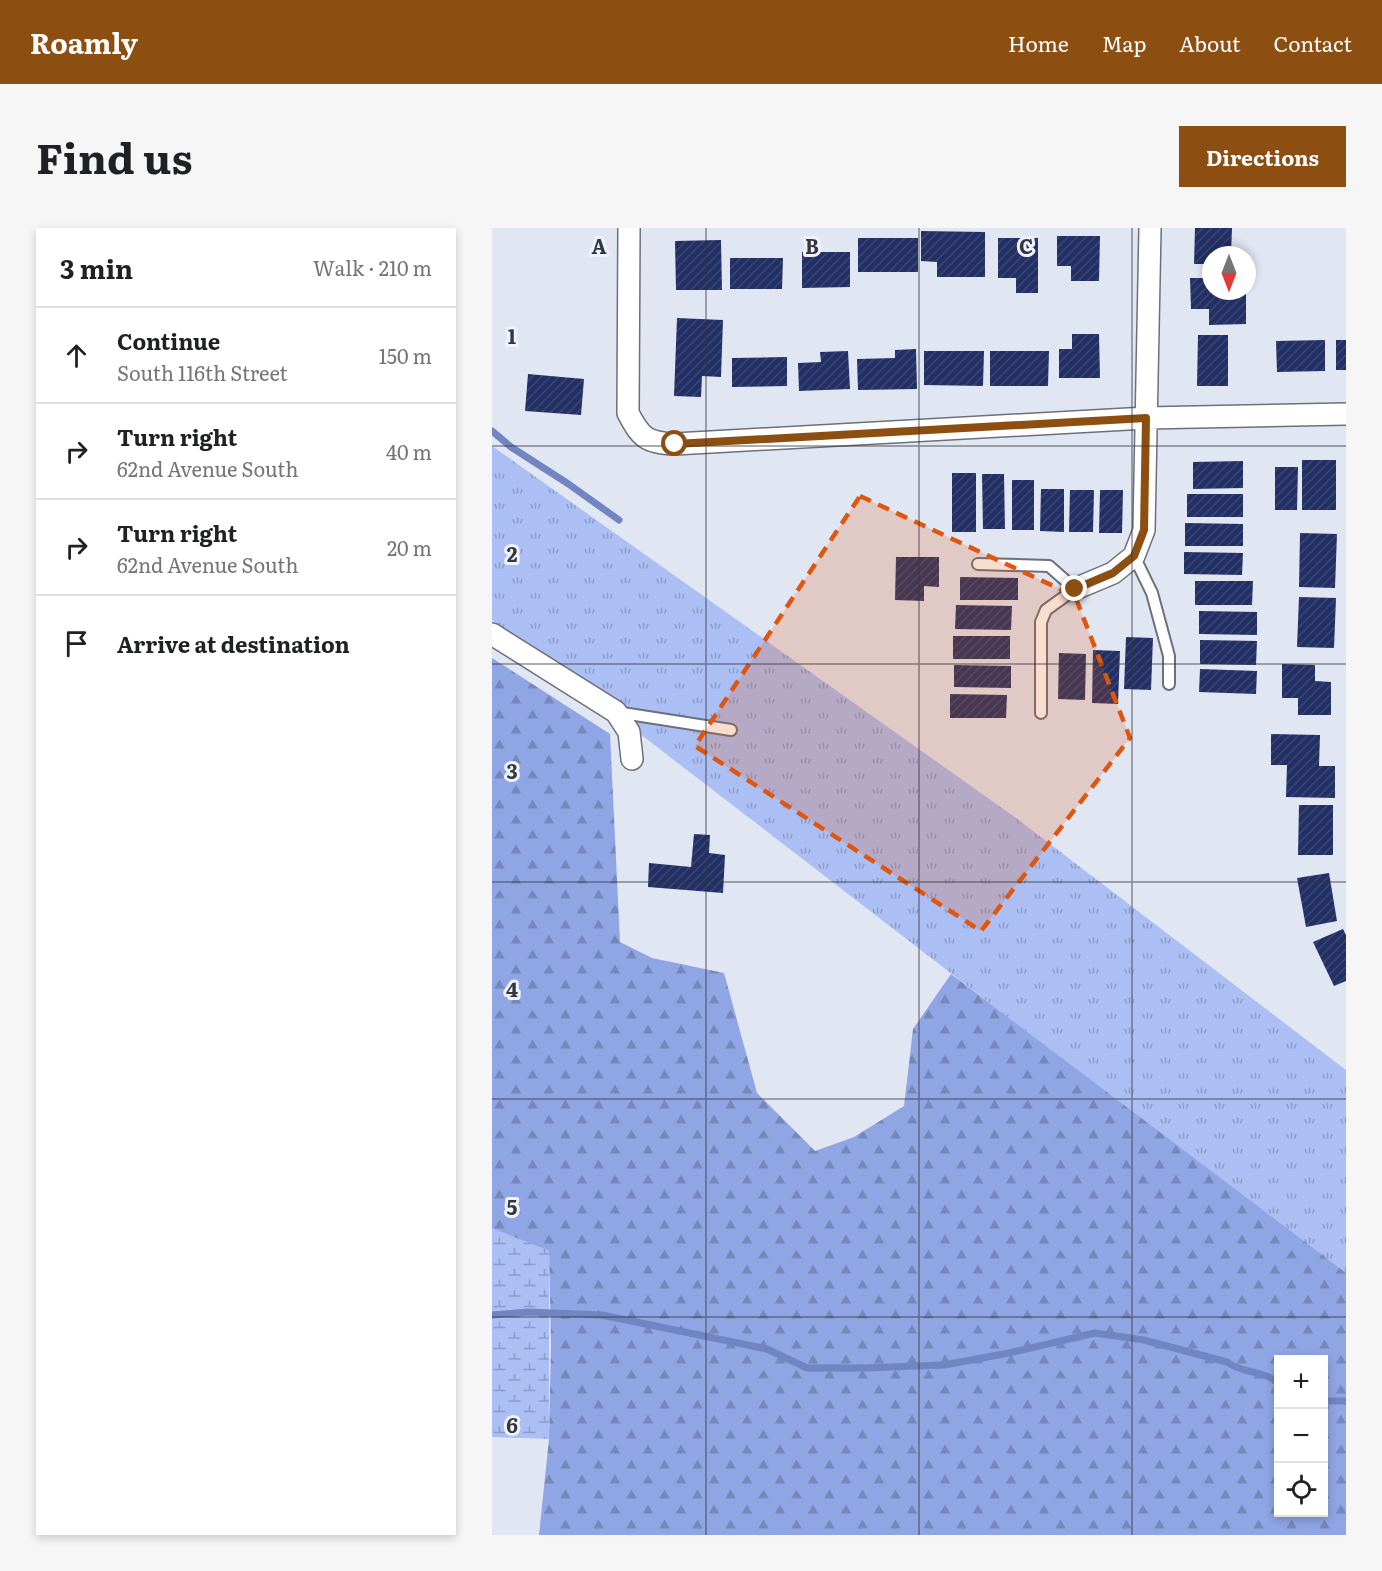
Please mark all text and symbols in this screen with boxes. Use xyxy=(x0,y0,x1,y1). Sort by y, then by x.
text: Roamly xyxy=(30,21,138,63)
text: Home xyxy=(1008,27,1069,58)
text: Map xyxy=(1102,27,1146,58)
text: About xyxy=(1179,27,1241,58)
text: Contact xyxy=(1274,27,1352,58)
text: Find us xyxy=(36,125,193,187)
button: Directions xyxy=(1179,126,1346,187)
text: A xyxy=(591,230,607,260)
text: B xyxy=(805,230,819,260)
text: C xyxy=(1019,230,1033,260)
north arrow xyxy=(1202,246,1256,300)
text: 3 min xyxy=(60,248,133,287)
text: Walk · 210 m xyxy=(313,252,432,282)
text: 1 xyxy=(508,320,516,350)
text: Continue xyxy=(117,324,220,357)
icon: ahead xyxy=(60,339,93,372)
text: 150 m xyxy=(379,340,432,370)
text: South 116th Street xyxy=(117,357,288,387)
text: Turn right xyxy=(117,420,237,453)
route start xyxy=(661,430,687,456)
icon: right xyxy=(60,435,93,468)
text: 40 m xyxy=(386,436,432,466)
text: 62nd Avenue South xyxy=(117,453,298,483)
text: Turn right xyxy=(117,516,237,549)
icon: right xyxy=(60,531,93,564)
text: 20 m xyxy=(387,532,432,562)
text: 2 xyxy=(507,538,518,568)
text: 62nd Avenue South xyxy=(117,549,298,579)
route end xyxy=(1061,575,1087,601)
icon: arrive xyxy=(60,627,93,660)
text: Arrive at destination xyxy=(117,627,350,660)
text: 3 xyxy=(506,755,518,785)
text: 4 xyxy=(506,973,518,1003)
text: 5 xyxy=(507,1191,518,1221)
map controls xyxy=(1274,1355,1328,1517)
button: + xyxy=(1274,1355,1328,1409)
text: 6 xyxy=(506,1409,518,1439)
button: − xyxy=(1274,1409,1328,1463)
button: locate xyxy=(1274,1463,1328,1517)

